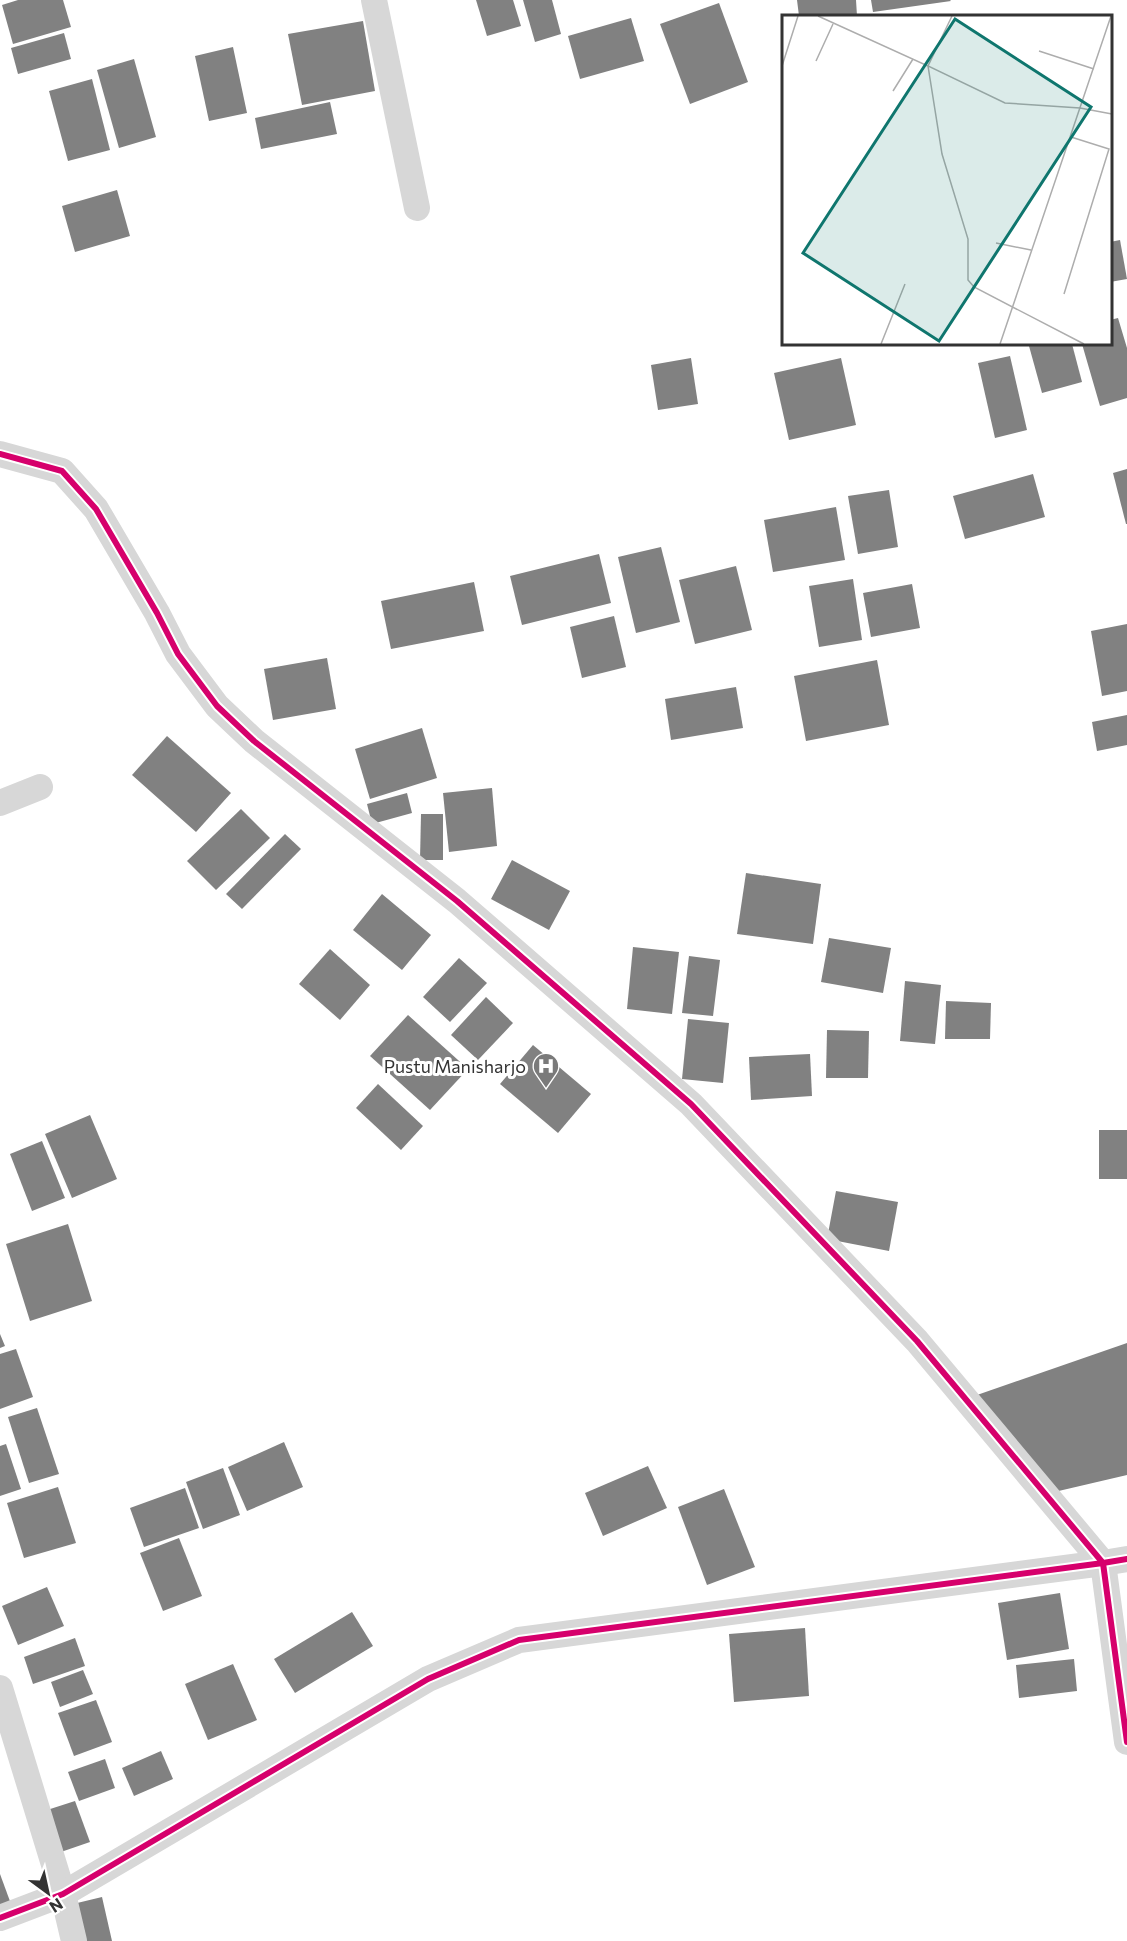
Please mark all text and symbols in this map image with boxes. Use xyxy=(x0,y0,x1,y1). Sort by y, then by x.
inset map xyxy=(782,15,1112,345)
hospital icon: Pustu Manisharjo xyxy=(531,1051,561,1089)
place label: Pustu Manisharjo xyxy=(384,1055,526,1077)
north arrow xyxy=(18,1863,78,1923)
text: N xyxy=(46,1895,67,1917)

